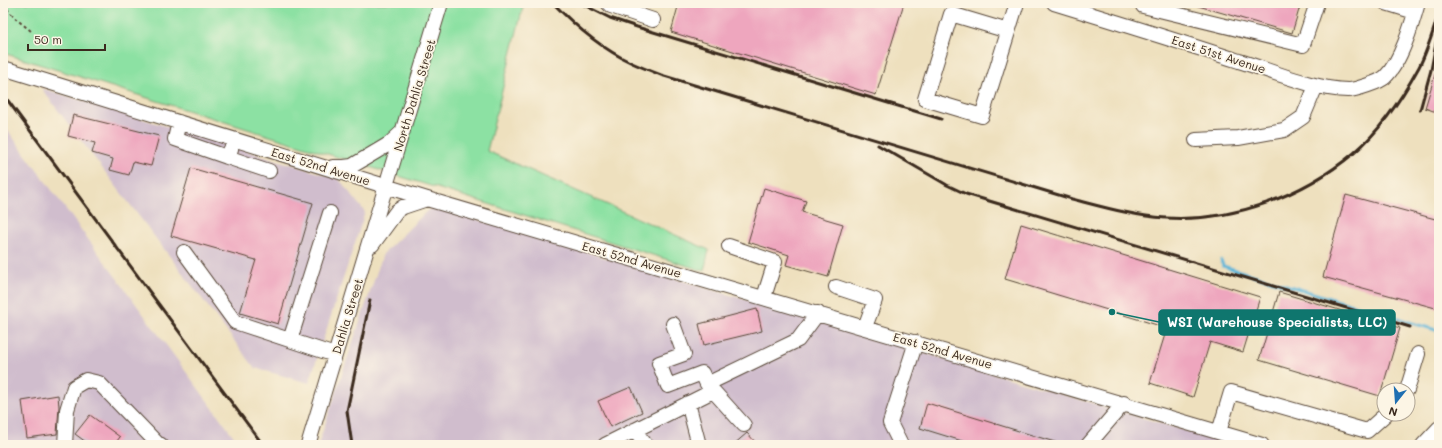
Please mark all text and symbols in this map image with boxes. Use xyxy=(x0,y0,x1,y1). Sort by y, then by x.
scale bar xyxy=(28,26,105,52)
text: 50 m xyxy=(34,31,62,47)
street label: East 51st Avenue xyxy=(1170,31,1268,77)
street label: North Dahlia Street xyxy=(389,37,439,153)
street label: East 52nd Avenue xyxy=(270,143,372,189)
street label: East 52nd Avenue xyxy=(580,237,684,281)
street label: Dahlia Street xyxy=(328,276,366,356)
callout: WSI (Warehouse Specialists, LLC) xyxy=(1159,310,1395,335)
text: WSI (Warehouse Specialists, LLC) xyxy=(1167,313,1387,330)
street label: East 52nd Avenue xyxy=(891,328,995,372)
north arrow xyxy=(1376,382,1416,422)
text: N xyxy=(1387,404,1399,420)

